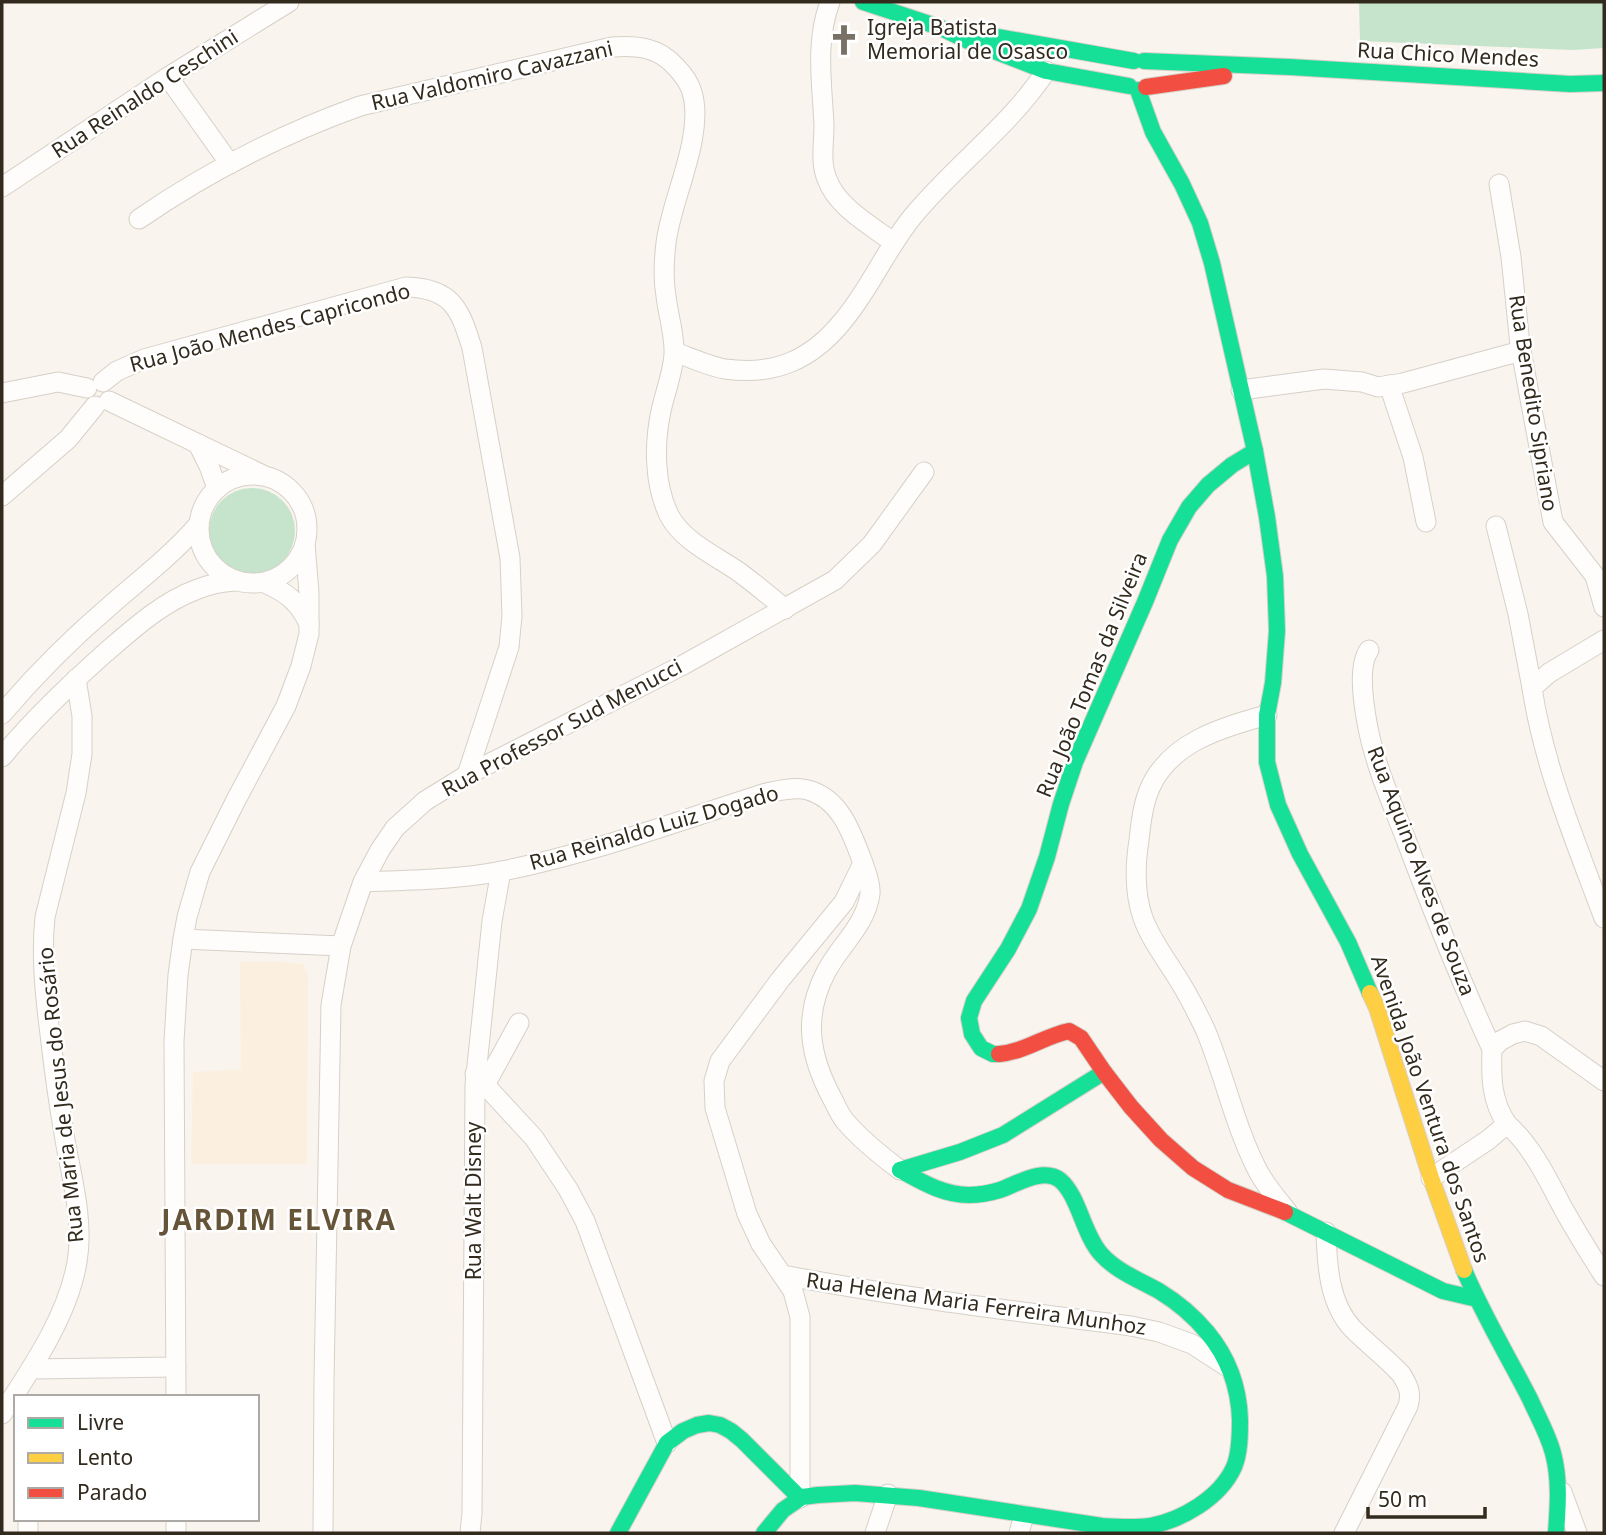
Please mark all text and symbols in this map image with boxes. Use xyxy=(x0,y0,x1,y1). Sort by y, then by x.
place label: Igreja Batista Memorial de Osasco xyxy=(867,13,1068,65)
street label: Rua Reinaldo Ceschini xyxy=(46,22,243,164)
church icon: Igreja Batista Memorial de Osasco xyxy=(827,23,861,57)
street label: Rua Valdomiro Cavazzani xyxy=(368,34,615,116)
street label: Rua Chico Mendes xyxy=(1356,35,1540,73)
street label: Rua João Mendes Capricondo xyxy=(126,276,413,378)
street label: Rua Benedito Sipriano xyxy=(1503,292,1565,513)
street label: Rua João Tomas da Silveira xyxy=(1029,548,1153,801)
street label: Rua Professor Sud Menucci xyxy=(437,652,687,802)
street label: Rua Aquino Alves de Souza xyxy=(1361,742,1483,999)
street label: Rua Reinaldo Luiz Dogado xyxy=(526,778,782,876)
street label: Rua Maria de Jesus do Rosário xyxy=(31,946,89,1244)
street label: Avenida João Ventura dos Santos xyxy=(1365,951,1497,1266)
street label: Rua Walt Disney xyxy=(459,1121,487,1280)
district label: JARDIM ELVIRA xyxy=(158,1200,397,1238)
street label: Rua Helena Maria Ferreira Munhoz xyxy=(804,1265,1148,1341)
legend xyxy=(14,1395,259,1521)
text: Livre xyxy=(77,1408,124,1436)
text: Lento xyxy=(77,1443,133,1471)
scale bar xyxy=(1368,1476,1485,1520)
text: Parado xyxy=(77,1478,147,1506)
text: 50 m xyxy=(1378,1485,1427,1513)

